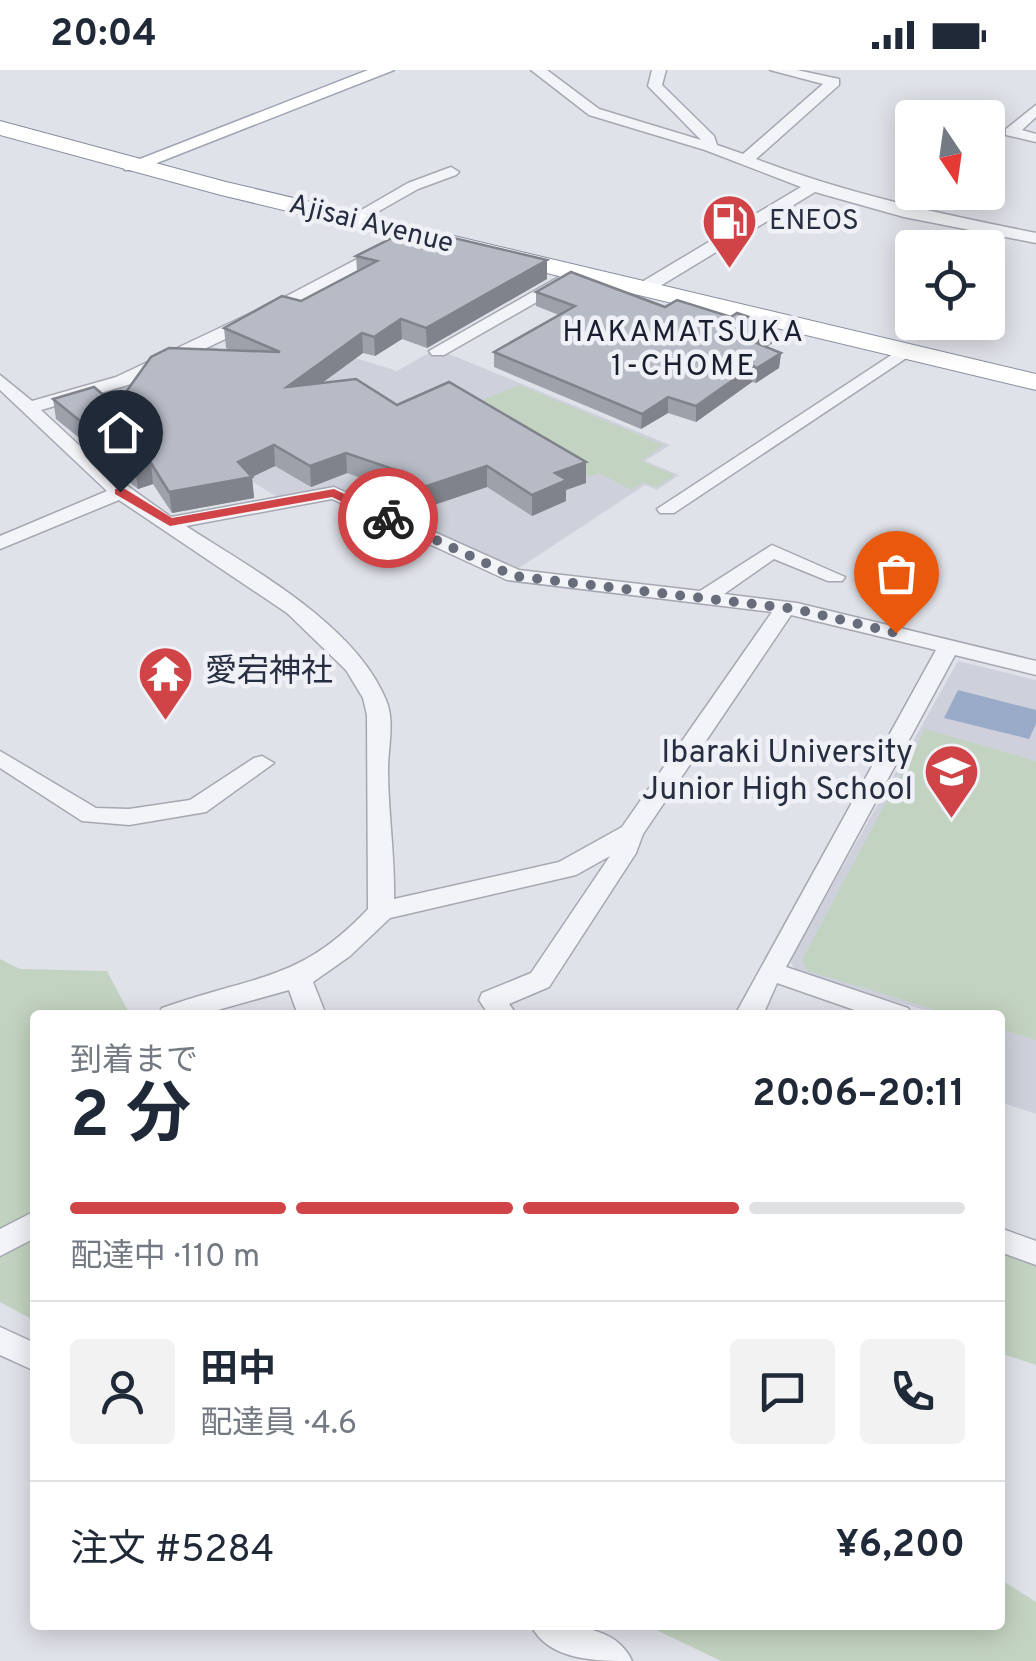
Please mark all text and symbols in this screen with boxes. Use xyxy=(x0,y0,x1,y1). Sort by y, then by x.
text: 20:04 xyxy=(50,11,157,60)
north arrow xyxy=(895,100,1005,210)
map controls xyxy=(895,100,1005,340)
street label: Ajisai Avenue xyxy=(285,187,457,263)
fuel station icon: ENEOS xyxy=(700,192,760,271)
place label: ENEOS xyxy=(769,204,859,240)
button: locate xyxy=(895,230,1005,340)
district label: HAKAMATSUKA 1-CHOME xyxy=(562,315,806,386)
pin xyxy=(78,390,163,493)
icon: home xyxy=(93,405,148,460)
courier xyxy=(338,468,438,568)
icon: bike xyxy=(361,491,416,546)
pin xyxy=(854,531,939,634)
icon: bag xyxy=(869,546,924,601)
temple icon: 愛宕神社 xyxy=(136,643,196,722)
place label: 愛宕神社 xyxy=(205,653,333,693)
place label: Ibaraki University Junior High School xyxy=(642,734,913,811)
school or university icon: Ibaraki University Junior High School xyxy=(922,742,982,821)
text: 到着まで xyxy=(70,1042,198,1082)
text: 20:06–20:11 xyxy=(752,1071,965,1120)
text: 2 分 xyxy=(70,1078,191,1160)
text: 配達中 · 110 m xyxy=(70,1238,260,1278)
button: person xyxy=(70,1339,175,1444)
button: chat xyxy=(730,1339,835,1444)
button: phone xyxy=(860,1339,965,1444)
text: 田中 xyxy=(200,1347,276,1396)
text: 配達員 · 4.6 xyxy=(200,1405,357,1445)
text: ¥6,200 xyxy=(836,1522,965,1571)
text: 注文 #5284 xyxy=(70,1527,274,1576)

